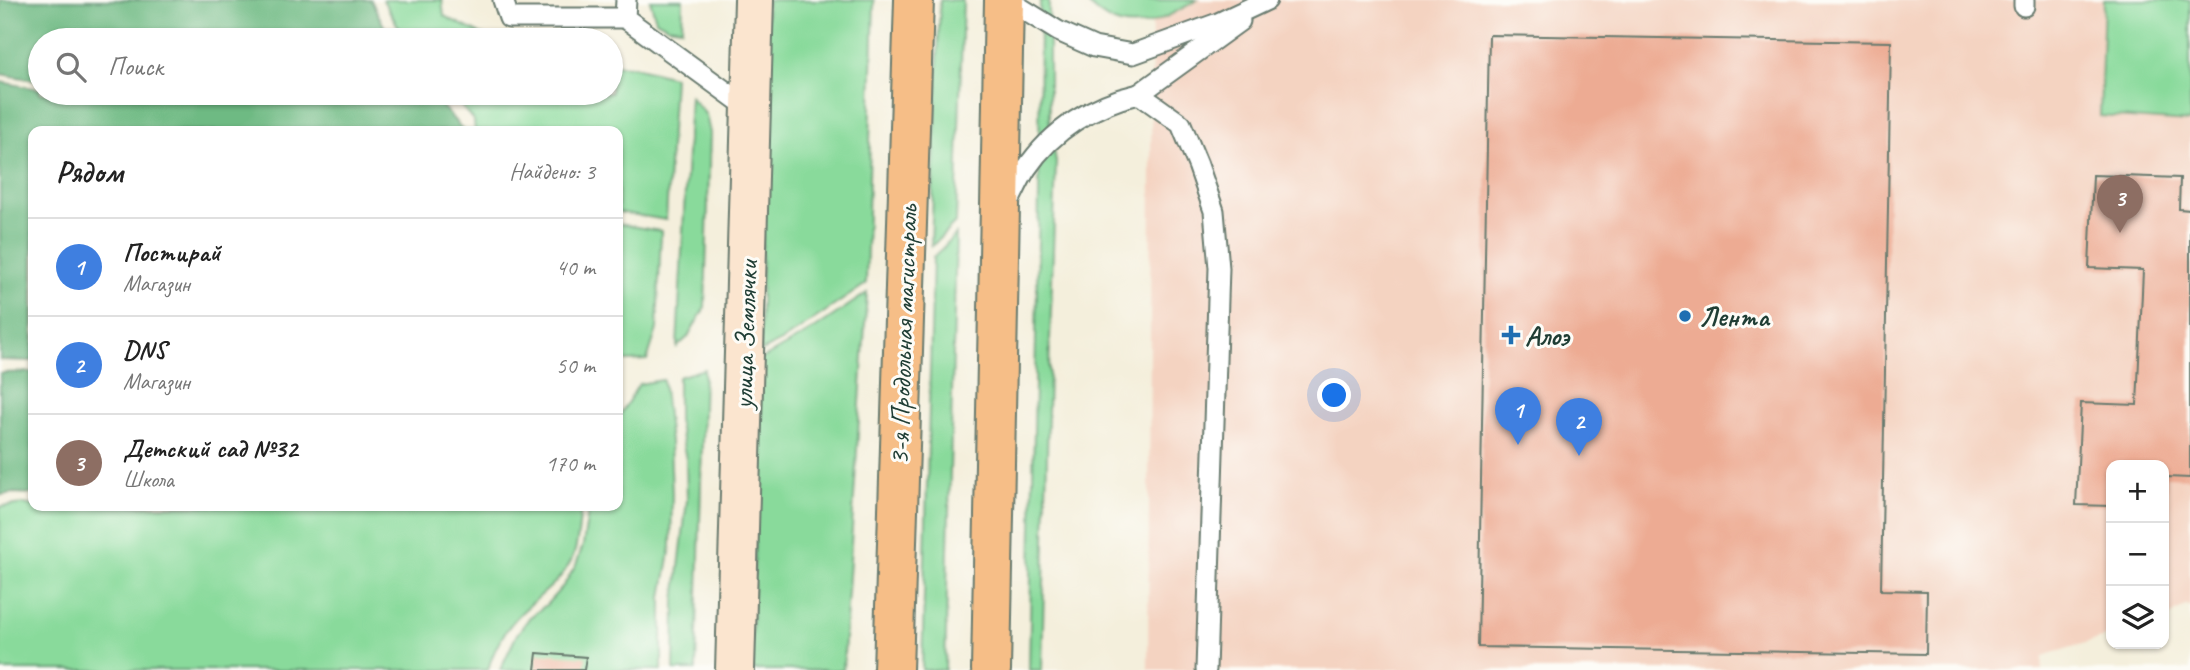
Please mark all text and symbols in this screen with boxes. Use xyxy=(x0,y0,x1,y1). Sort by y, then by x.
search box xyxy=(28,28,623,105)
icon: search xyxy=(52,48,90,86)
text: Поиск xyxy=(108,50,163,83)
text: Рядом xyxy=(56,153,123,191)
text: Найдено: 3 xyxy=(509,157,595,186)
pin: 3 xyxy=(2097,175,2143,233)
street label: 3-я Продольная магистраль xyxy=(881,202,925,465)
text: Постирай xyxy=(123,236,221,269)
text: 1 xyxy=(74,253,84,282)
text: 40 m xyxy=(556,253,595,282)
street label: улица Землячки xyxy=(725,257,765,412)
text: Магазин xyxy=(123,269,190,298)
place label: Лента xyxy=(1699,299,1771,334)
marker: Лента xyxy=(1677,308,1693,324)
place label: Алоэ xyxy=(1525,318,1571,353)
marker: Алоэ xyxy=(1503,327,1519,343)
text: DNS xyxy=(123,334,166,367)
text: 2 xyxy=(74,351,84,380)
text: 50 m xyxy=(556,351,595,380)
text: Магазин xyxy=(123,367,190,396)
your location xyxy=(1317,378,1351,412)
pin: 1 xyxy=(1495,387,1541,445)
pin: 2 xyxy=(1556,398,1602,456)
text: Детский сад №32 xyxy=(123,432,298,465)
text: 3 xyxy=(74,449,84,478)
text: 170 m xyxy=(546,449,595,478)
map controls xyxy=(2106,460,2169,649)
button: + xyxy=(2106,460,2169,523)
text: Школа xyxy=(123,465,174,494)
button: − xyxy=(2106,523,2169,586)
button: layers xyxy=(2106,586,2169,649)

